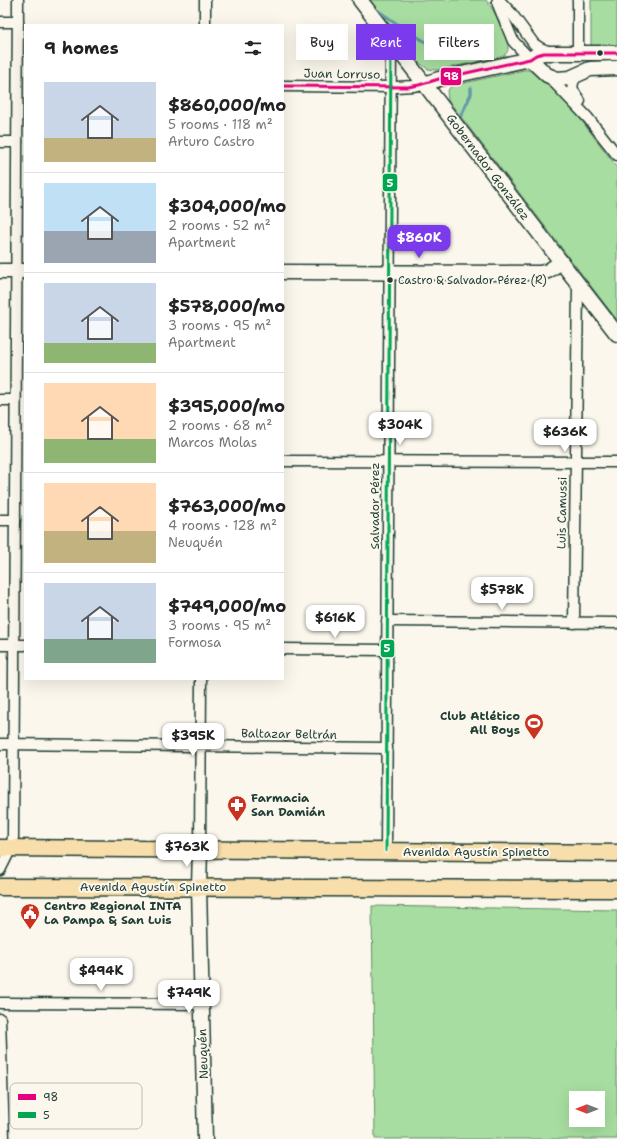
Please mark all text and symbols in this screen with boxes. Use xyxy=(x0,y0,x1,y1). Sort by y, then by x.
chip: Buy xyxy=(296,24,348,60)
chip: Rent xyxy=(356,24,416,60)
chip: Filters xyxy=(424,24,494,60)
text: 9 homes xyxy=(44,37,119,59)
icon: filters xyxy=(242,37,264,59)
unlabelled marker xyxy=(595,48,605,58)
street label: Juan Lorruso xyxy=(304,65,380,83)
line badge: 98 xyxy=(440,67,462,86)
text: 98 xyxy=(443,69,459,84)
text: $860,000/mo xyxy=(168,94,286,116)
icon: home xyxy=(76,98,124,146)
street label: Gobernador González xyxy=(443,111,533,223)
text: 5 rooms · 118 m² xyxy=(168,116,273,133)
text: Arturo Castro xyxy=(168,133,255,150)
line badge: 5 xyxy=(382,173,398,192)
text: 5 xyxy=(387,176,394,191)
text: $304,000/mo xyxy=(168,195,286,217)
icon: home xyxy=(76,199,124,247)
text: 2 rooms · 52 m² xyxy=(168,217,271,234)
pin: $860K xyxy=(391,225,447,259)
text: $860K xyxy=(396,229,442,246)
text: Apartment xyxy=(168,234,236,251)
place label: Castro & Salvador Pérez (R) xyxy=(398,273,547,288)
marker: Castro & Salvador Pérez (R) xyxy=(385,275,395,285)
text: $578,000/mo xyxy=(168,295,285,317)
icon: home xyxy=(76,299,124,347)
text: 3 rooms · 95 m² xyxy=(168,317,271,334)
text: Apartment xyxy=(168,334,236,351)
text: $395,000/mo xyxy=(168,395,285,417)
icon: home xyxy=(76,399,124,447)
pin: $304K xyxy=(372,412,428,446)
text: $304K xyxy=(378,416,422,433)
text: 2 rooms · 68 m² xyxy=(168,417,272,434)
pin: $636K xyxy=(537,419,593,453)
text: $636K xyxy=(543,423,587,440)
text: Marcos Molas xyxy=(168,434,257,451)
street label: Salvador Pérez xyxy=(367,462,383,550)
street label: Luis Camussi xyxy=(553,477,571,549)
text: $763,000/mo xyxy=(168,495,286,517)
icon: home xyxy=(76,499,124,547)
text: 4 rooms · 128 m² xyxy=(168,517,277,534)
text: Neuquén xyxy=(168,534,223,551)
pin: $578K xyxy=(474,577,530,611)
text: $578K xyxy=(480,581,524,598)
text: $749,000/mo xyxy=(168,595,286,617)
icon: home xyxy=(76,599,124,647)
pin: $616K xyxy=(307,605,363,639)
text: $616K xyxy=(315,609,355,626)
text: 3 rooms · 95 m² xyxy=(168,617,271,634)
text: Formosa xyxy=(168,634,221,651)
line badge: 5 xyxy=(380,639,395,658)
text: 5 xyxy=(384,641,391,656)
place label: Club Atlético All Boys xyxy=(440,708,520,738)
sports icon: Club Atlético All Boys xyxy=(523,712,545,740)
pin: $395K xyxy=(165,723,221,757)
street label: Baltazar Beltrán xyxy=(241,725,337,743)
text: $395K xyxy=(171,727,215,744)
place label: Farmacia San Damián xyxy=(251,790,325,820)
pharmacy icon: Farmacia San Damián xyxy=(226,794,248,822)
pin: $763K xyxy=(159,834,215,868)
text: $763K xyxy=(165,838,209,855)
street label: Avenida Agustín Spinetto xyxy=(403,844,549,860)
street label: Avenida Agustín Spinetto xyxy=(80,879,226,895)
place label: Centro Regional INTA La Pampa & San Luis xyxy=(44,898,181,928)
public building icon: Centro Regional INTA La Pampa & San Luis xyxy=(19,902,41,930)
pin: $494K xyxy=(73,958,129,992)
text: $494K xyxy=(79,962,123,979)
pin: $749K xyxy=(161,980,217,1014)
text: $749K xyxy=(167,984,211,1001)
street label: Neuquén xyxy=(194,1029,212,1079)
legend xyxy=(10,1083,142,1129)
text: 98 xyxy=(43,1090,58,1105)
north arrow xyxy=(569,1091,605,1127)
map controls xyxy=(569,1091,605,1127)
text: 5 xyxy=(43,1108,50,1123)

